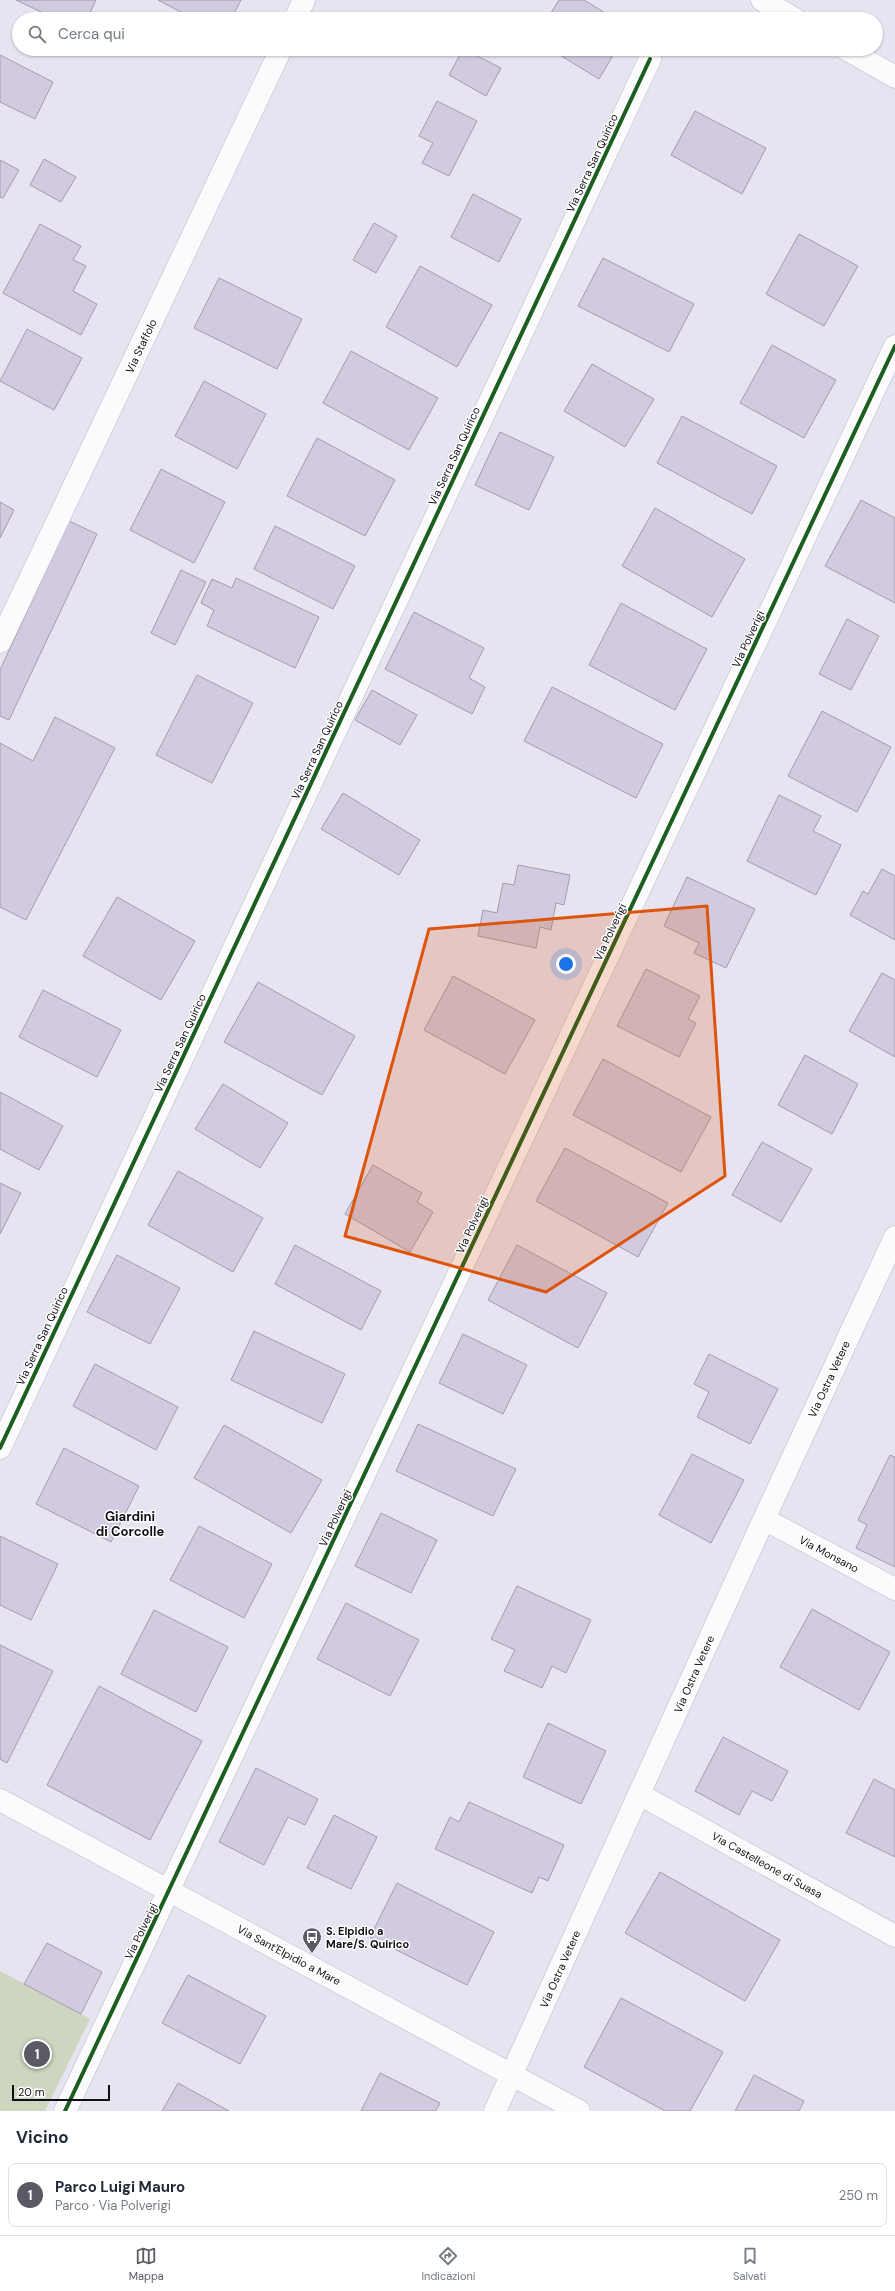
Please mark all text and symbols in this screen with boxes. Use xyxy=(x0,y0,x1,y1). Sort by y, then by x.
search box xyxy=(12,12,883,56)
icon: search xyxy=(26,23,48,45)
text: Cerca qui xyxy=(58,24,125,44)
street label: Via Serra San Quirico xyxy=(563,111,621,215)
street label: Via Staffolo xyxy=(122,317,160,375)
street label: Via Serra San Quirico xyxy=(425,404,483,508)
street label: Via Polverigi xyxy=(729,608,767,670)
street label: Via Serra San Quirico xyxy=(288,698,346,802)
street label: Via Polverigi xyxy=(591,901,629,963)
your location xyxy=(556,954,576,974)
street label: Via Serra San Quirico xyxy=(151,991,209,1095)
street label: Via Polverigi xyxy=(453,1194,491,1256)
street label: Via Serra San Quirico xyxy=(13,1284,71,1388)
street label: Via Ostra Vetere xyxy=(805,1338,853,1420)
street label: Via Polverigi xyxy=(316,1487,354,1549)
district label: Giardini di Corcolle xyxy=(96,1508,164,1540)
street label: Via Monsano xyxy=(797,1532,861,1576)
street label: Via Ostra Vetere xyxy=(671,1633,717,1715)
street label: Via Castelleone di Suasa xyxy=(709,1829,825,1901)
street label: Via Polverigi xyxy=(121,1900,161,1962)
street label: Via Sant'Elpidio a Mare xyxy=(235,1922,343,1988)
place label: S. Elpidio a Mare/S. Quirico xyxy=(326,1924,410,1951)
bus stop icon: S. Elpidio a Mare/S. Quirico xyxy=(301,1926,323,1954)
street label: Via Ostra Vetere xyxy=(537,1928,583,2010)
pin: 1 xyxy=(24,2039,50,2069)
scale bar xyxy=(12,2083,110,2102)
text: 20 m xyxy=(18,2085,44,2099)
text: Vicino xyxy=(16,2126,69,2148)
text: Parco Luigi Mauro xyxy=(55,2177,185,2197)
text: 1 xyxy=(28,2187,32,2204)
text: 250 m xyxy=(839,2187,878,2204)
text: Parco · Via Polverigi xyxy=(55,2197,171,2214)
tab: Mappa xyxy=(129,2245,164,2283)
tab: Indicazioni xyxy=(422,2245,475,2283)
tab: Salvati xyxy=(733,2245,766,2283)

